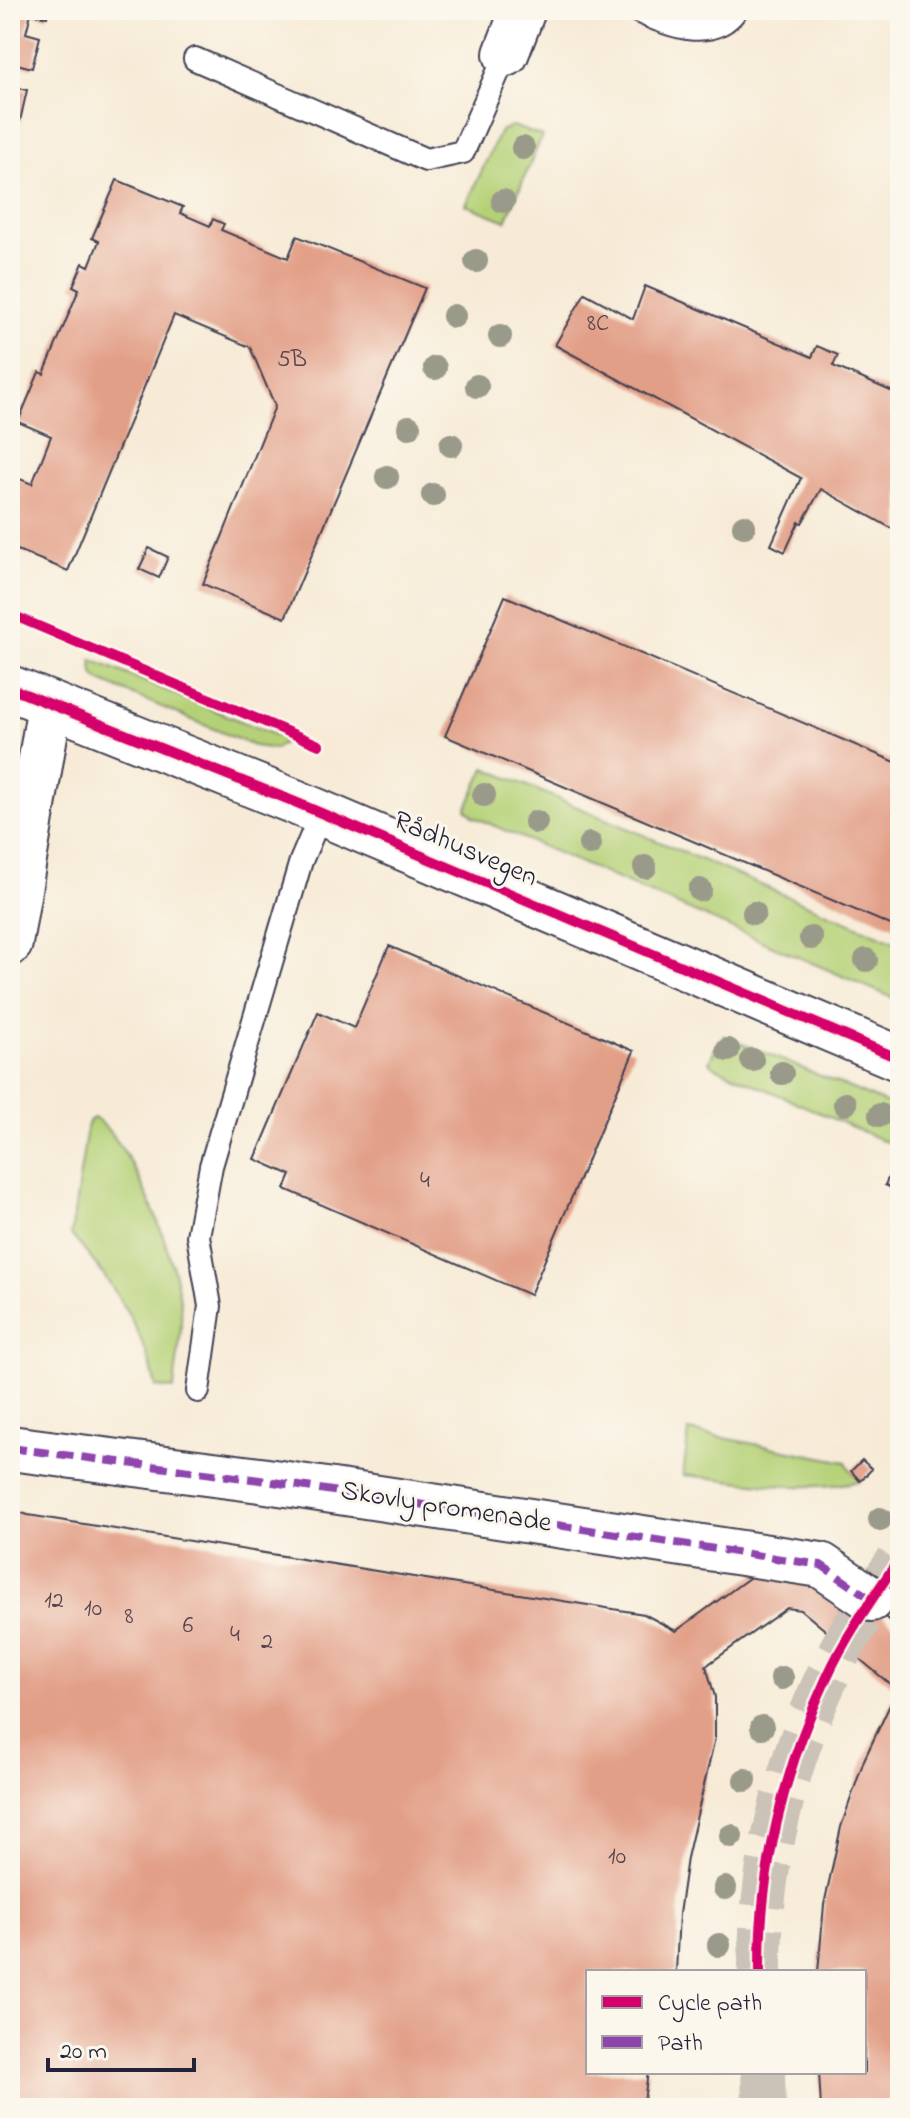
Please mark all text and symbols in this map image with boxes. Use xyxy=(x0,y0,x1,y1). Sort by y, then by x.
house number: 8C xyxy=(587,307,609,342)
house number: 5B xyxy=(277,343,307,378)
street label: Rådhusvegen xyxy=(387,801,543,899)
house number: 4 xyxy=(420,1164,430,1199)
street label: Skovly promenade xyxy=(338,1471,555,1545)
house number: 12 xyxy=(44,1584,64,1619)
house number: 10 xyxy=(84,1592,102,1627)
house number: 8 xyxy=(125,1600,134,1635)
house number: 6 xyxy=(183,1609,194,1644)
house number: 4 xyxy=(230,1618,240,1653)
house number: 2 xyxy=(261,1625,273,1660)
house number: 10 xyxy=(608,1840,626,1875)
legend xyxy=(586,1970,866,2074)
text: Cycle path xyxy=(658,1987,762,2023)
scale bar xyxy=(48,2022,194,2072)
text: Path xyxy=(658,2027,703,2062)
text: 20 m xyxy=(60,2035,107,2070)

